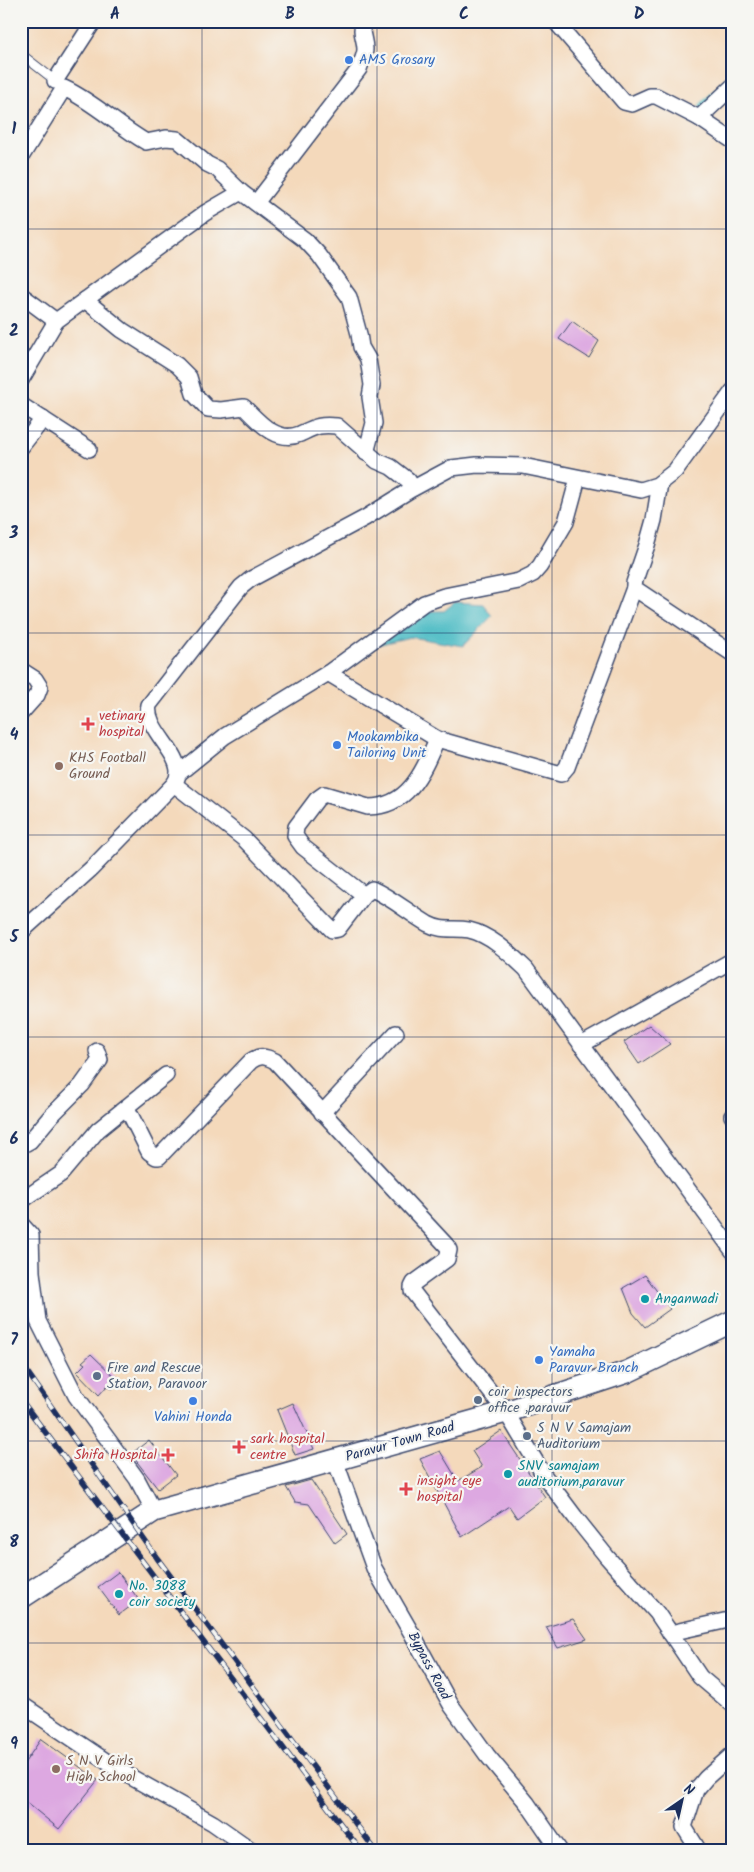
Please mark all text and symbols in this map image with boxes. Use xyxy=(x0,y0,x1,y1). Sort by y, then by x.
text: A xyxy=(110,2,120,27)
text: B xyxy=(285,2,295,27)
text: C xyxy=(459,2,469,27)
text: D xyxy=(634,2,645,27)
place label: AMS Grosary xyxy=(359,49,435,71)
marker: AMS Grosary xyxy=(343,54,355,66)
text: 1 xyxy=(12,117,17,142)
text: 2 xyxy=(9,319,19,344)
text: 3 xyxy=(9,521,19,546)
place label: vetinary hospital xyxy=(99,705,146,743)
marker: vetinary hospital xyxy=(81,717,95,731)
text: 4 xyxy=(10,723,19,748)
place label: Mookambika Tailoring Unit xyxy=(347,726,427,764)
marker: Mookambika Tailoring Unit xyxy=(331,739,343,751)
place label: KHS Football Ground xyxy=(69,747,146,785)
marker: KHS Football Ground xyxy=(53,760,65,772)
text: 5 xyxy=(9,925,20,950)
text: 6 xyxy=(10,1127,19,1152)
place label: Anganwadi xyxy=(655,1288,719,1310)
marker: Anganwadi xyxy=(639,1293,651,1305)
text: 7 xyxy=(10,1328,18,1353)
place label: Yamaha Paravur Branch xyxy=(549,1341,639,1379)
marker: Yamaha Paravur Branch xyxy=(533,1354,545,1366)
place label: Fire and Rescue Station, Paravoor xyxy=(107,1357,208,1395)
marker: Fire and Rescue Station, Paravoor xyxy=(91,1370,103,1382)
place label: coir inspectors office ,paravur xyxy=(488,1381,573,1419)
marker: coir inspectors office ,paravur xyxy=(472,1394,484,1406)
marker: Vahini Honda xyxy=(187,1395,199,1407)
place label: Vahini Honda xyxy=(154,1406,232,1428)
street label: Paravur Town Road xyxy=(343,1416,458,1468)
place label: S N V Samajam Auditorium xyxy=(537,1417,631,1455)
place label: sark hospital centre xyxy=(250,1428,325,1466)
marker: S N V Samajam Auditorium xyxy=(521,1430,533,1442)
marker: sark hospital centre xyxy=(232,1440,246,1454)
place label: Shifa Hospital xyxy=(74,1444,158,1466)
marker: Shifa Hospital xyxy=(161,1448,175,1462)
place label: SNV samajam auditorium,paravur xyxy=(518,1455,626,1493)
marker: SNV samajam auditorium,paravur xyxy=(502,1468,514,1480)
place label: insight eye hospital xyxy=(417,1470,482,1508)
marker: insight eye hospital xyxy=(399,1482,413,1496)
text: 8 xyxy=(9,1530,19,1555)
place label: No. 3088 coir society xyxy=(129,1575,196,1613)
marker: No. 3088 coir society xyxy=(113,1588,125,1600)
street label: Bypass Road xyxy=(402,1628,457,1705)
text: 9 xyxy=(10,1732,18,1757)
place label: S N V Girls High School xyxy=(66,1750,136,1788)
marker: S N V Girls High School xyxy=(50,1763,62,1775)
north arrow xyxy=(656,1774,706,1824)
text: N xyxy=(679,1778,699,1802)

